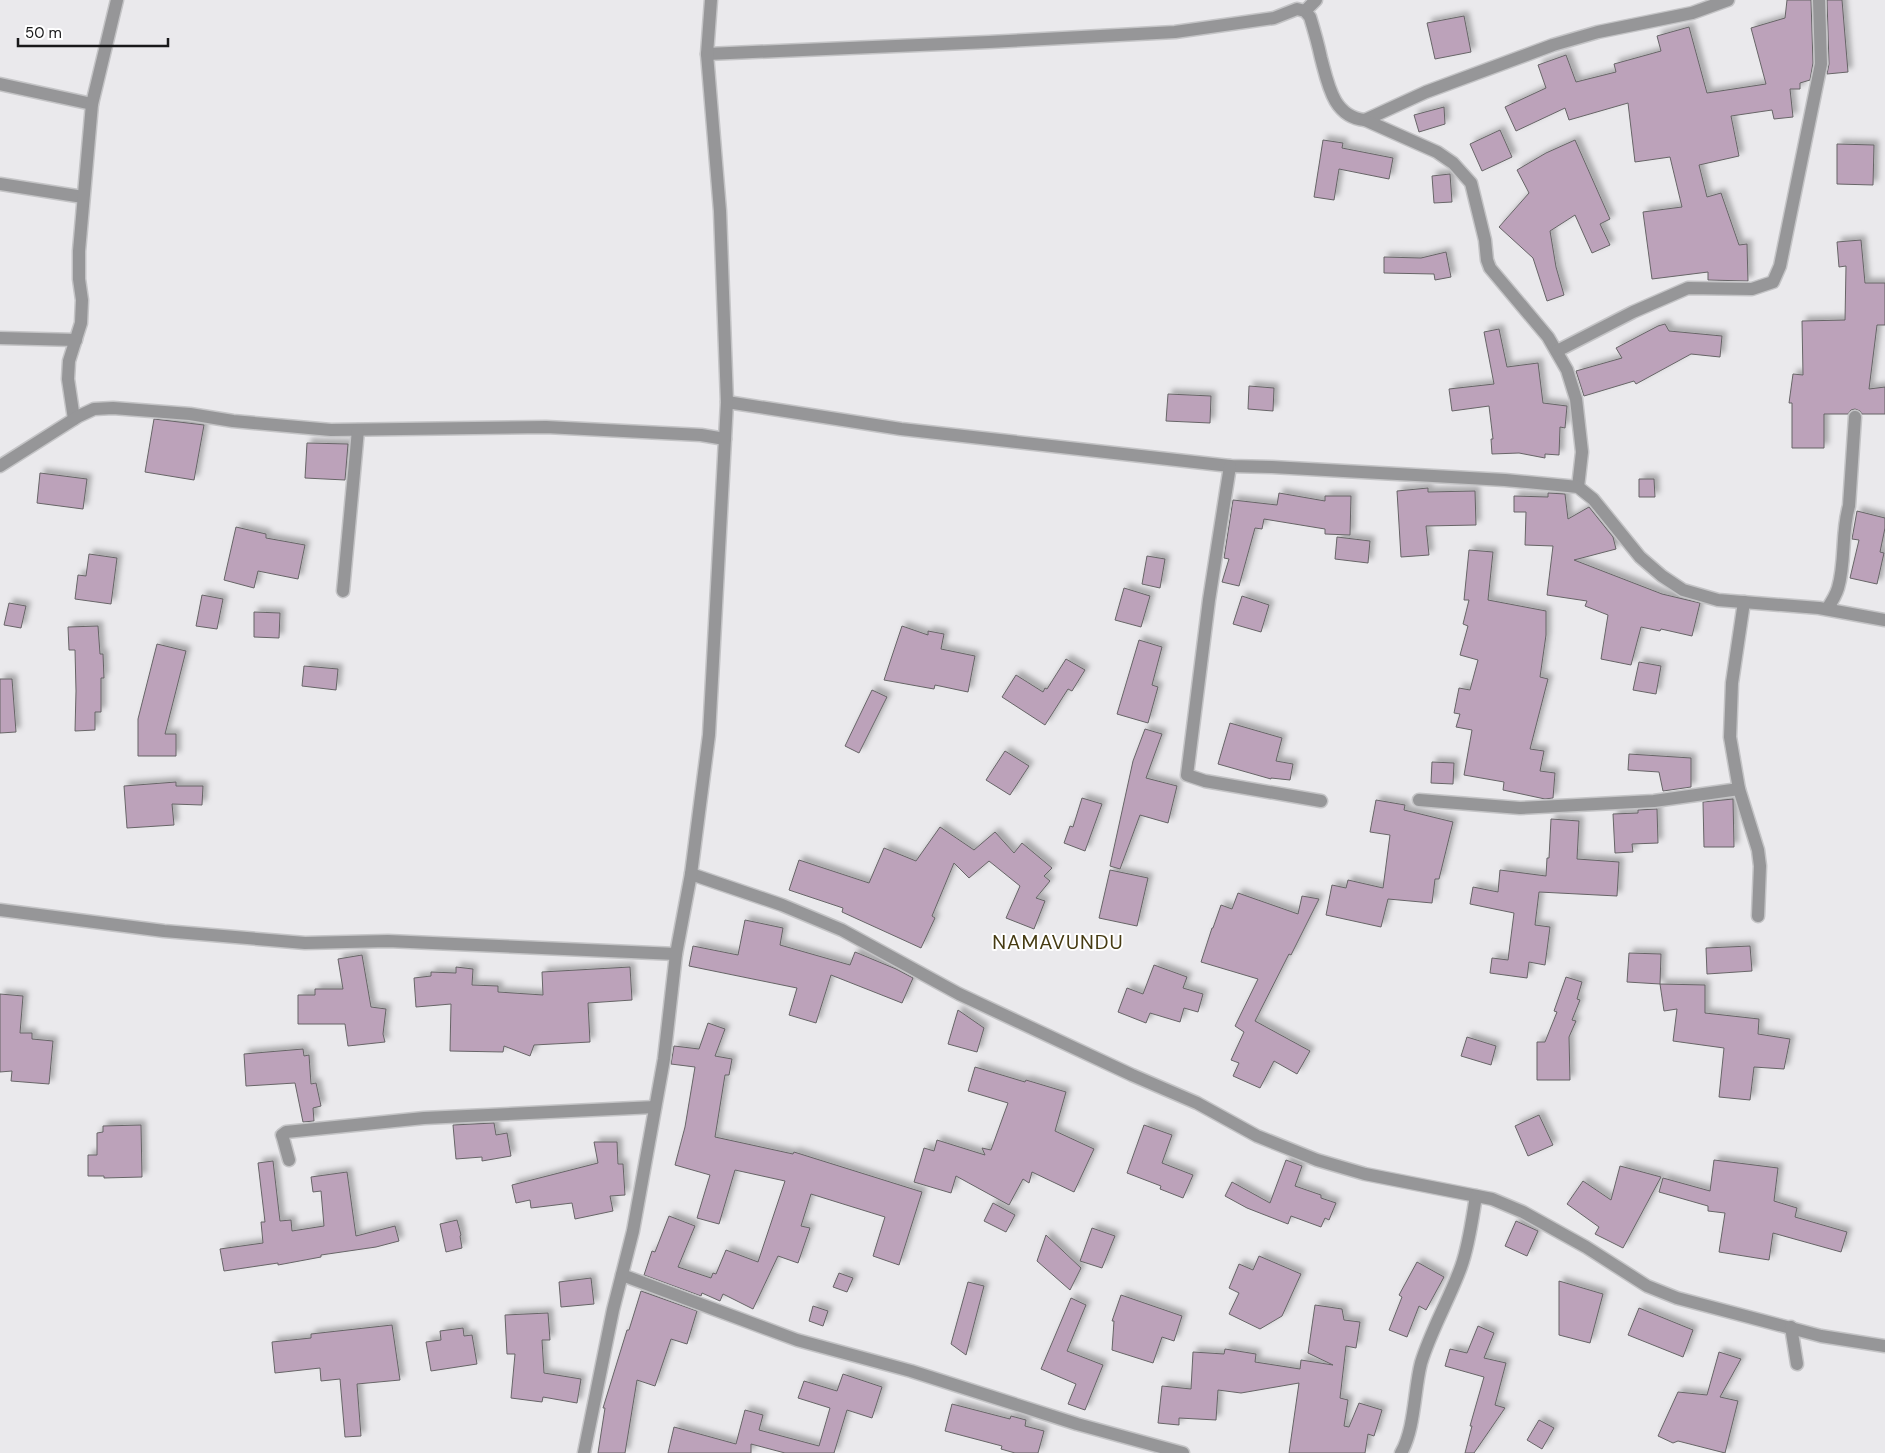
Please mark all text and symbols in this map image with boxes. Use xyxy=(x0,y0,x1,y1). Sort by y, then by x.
scale bar xyxy=(18,15,168,47)
text: 50 m xyxy=(25,23,62,43)
district label: NAMAVUNDU xyxy=(992,929,1124,955)

